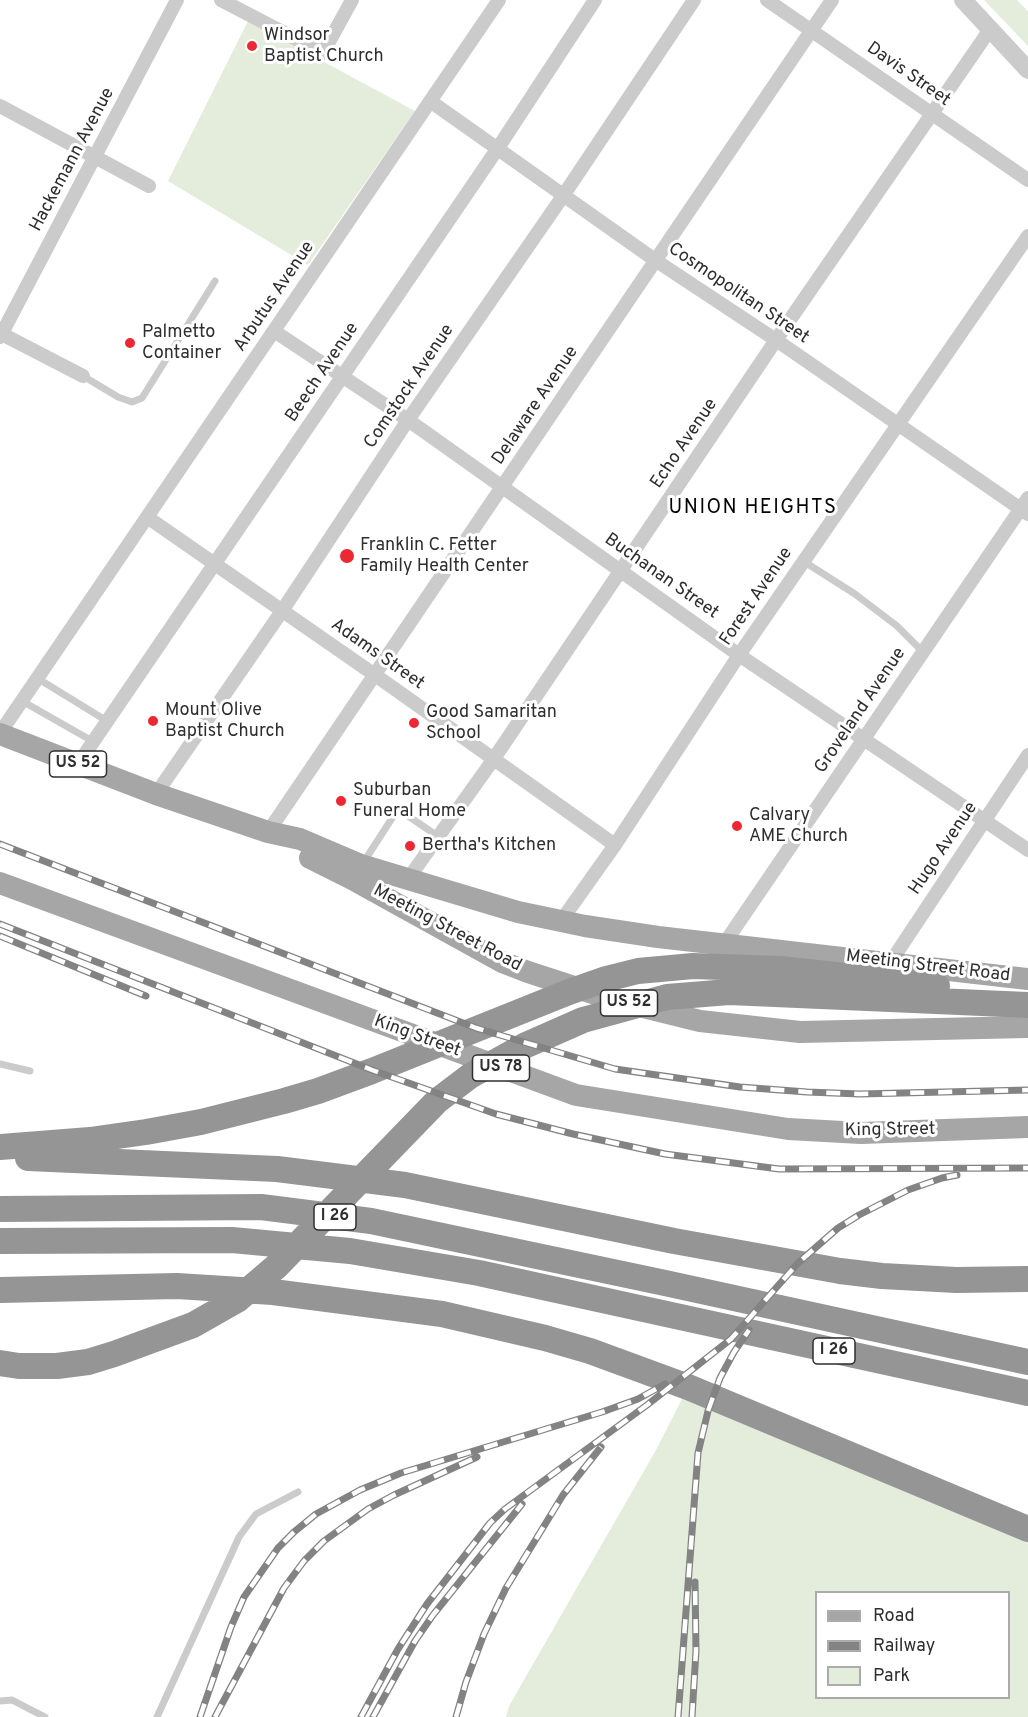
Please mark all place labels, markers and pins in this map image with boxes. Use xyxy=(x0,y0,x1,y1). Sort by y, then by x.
place label: Windsor Baptist Church xyxy=(264,25,384,68)
marker: Windsor Baptist Church xyxy=(245,39,259,53)
place label: Palmetto Container xyxy=(142,322,221,364)
marker: Palmetto Container xyxy=(123,336,137,350)
place label: Franklin C. Fetter Family Health Center xyxy=(360,535,529,578)
marker: Franklin C. Fetter Family Health Center xyxy=(338,547,356,565)
place label: Mount Olive Baptist Church xyxy=(165,700,285,742)
place label: Good Samaritan School xyxy=(426,702,557,744)
marker: Mount Olive Baptist Church xyxy=(146,714,160,728)
marker: Good Samaritan School xyxy=(407,716,421,730)
place label: Suburban Funeral Home xyxy=(353,780,466,822)
marker: Suburban Funeral Home xyxy=(334,794,348,808)
place label: Calvary AME Church xyxy=(749,805,848,848)
marker: Calvary AME Church xyxy=(730,819,744,833)
place label: Bertha's Kitchen xyxy=(422,835,556,857)
marker: Bertha's Kitchen xyxy=(403,839,417,853)

